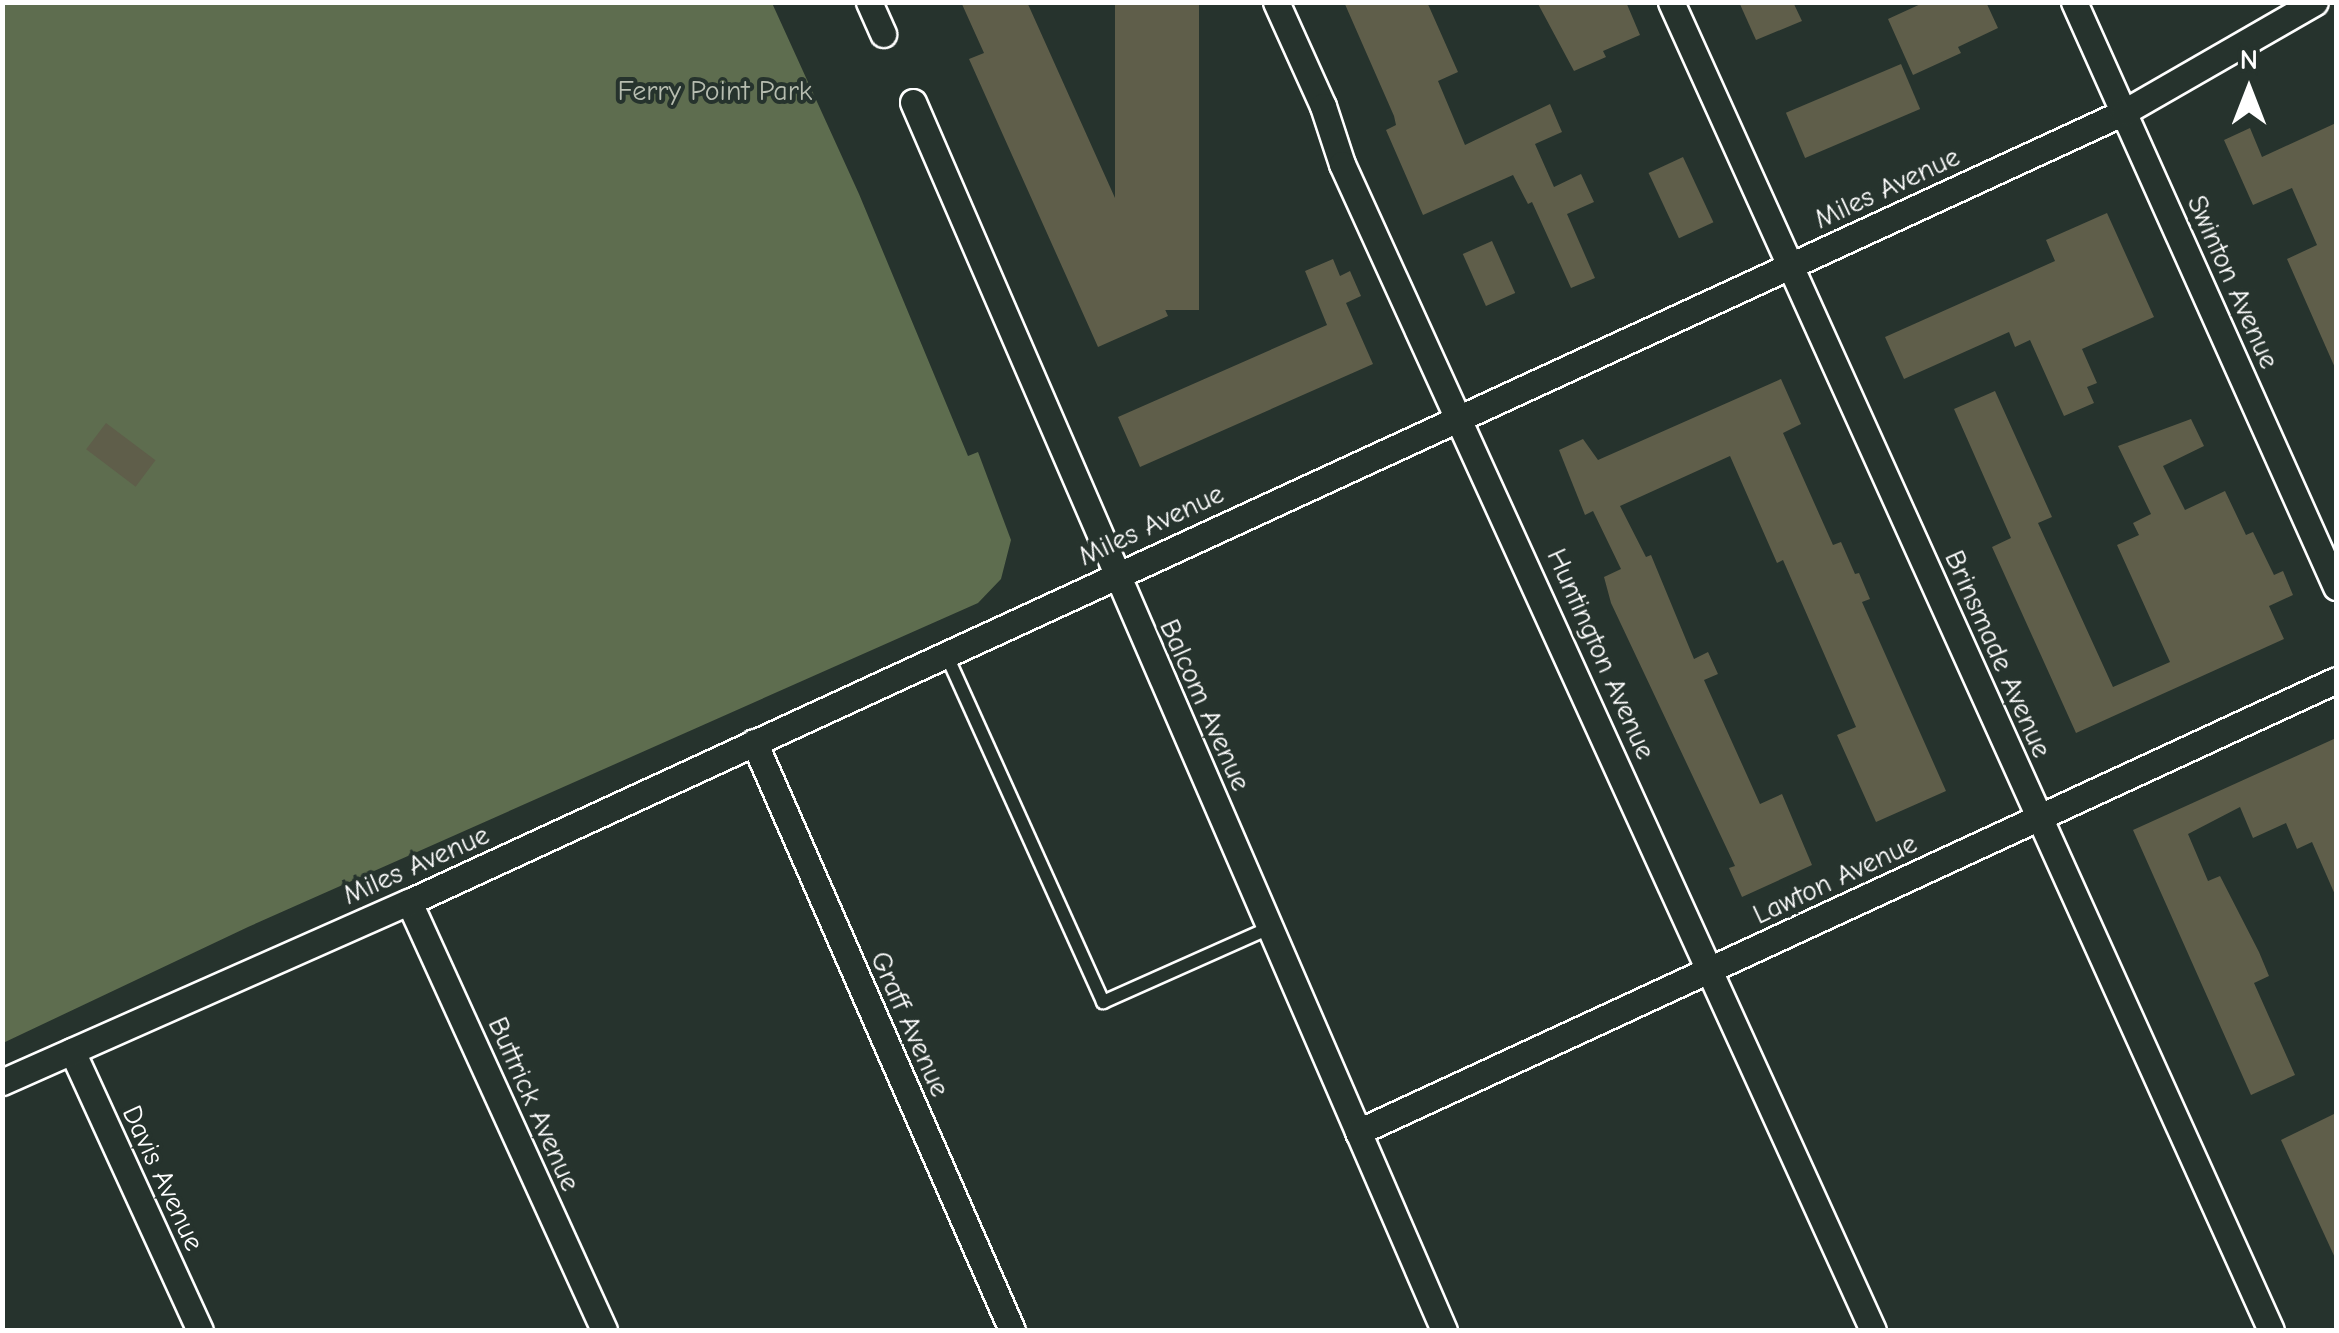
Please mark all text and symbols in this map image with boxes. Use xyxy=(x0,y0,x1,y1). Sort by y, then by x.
north arrow xyxy=(2199,40,2299,140)
text: N xyxy=(2240,44,2258,76)
park label: Ferry Point Park xyxy=(618,74,812,108)
street label: Miles Avenue xyxy=(1809,140,1965,236)
street label: Swinton Avenue xyxy=(2180,190,2286,374)
street label: Miles Avenue xyxy=(1073,477,1229,573)
street label: Huntington Avenue xyxy=(1540,544,1662,764)
street label: Brinsmade Avenue xyxy=(1937,545,2059,763)
street label: Balcom Avenue xyxy=(1152,614,1258,796)
street label: Miles Avenue xyxy=(338,818,494,912)
street label: Lawton Avenue xyxy=(1748,826,1922,932)
street label: Graff Avenue xyxy=(863,946,957,1102)
street label: Buttrick Avenue xyxy=(481,1012,587,1196)
street label: Davis Avenue xyxy=(115,1100,211,1256)

